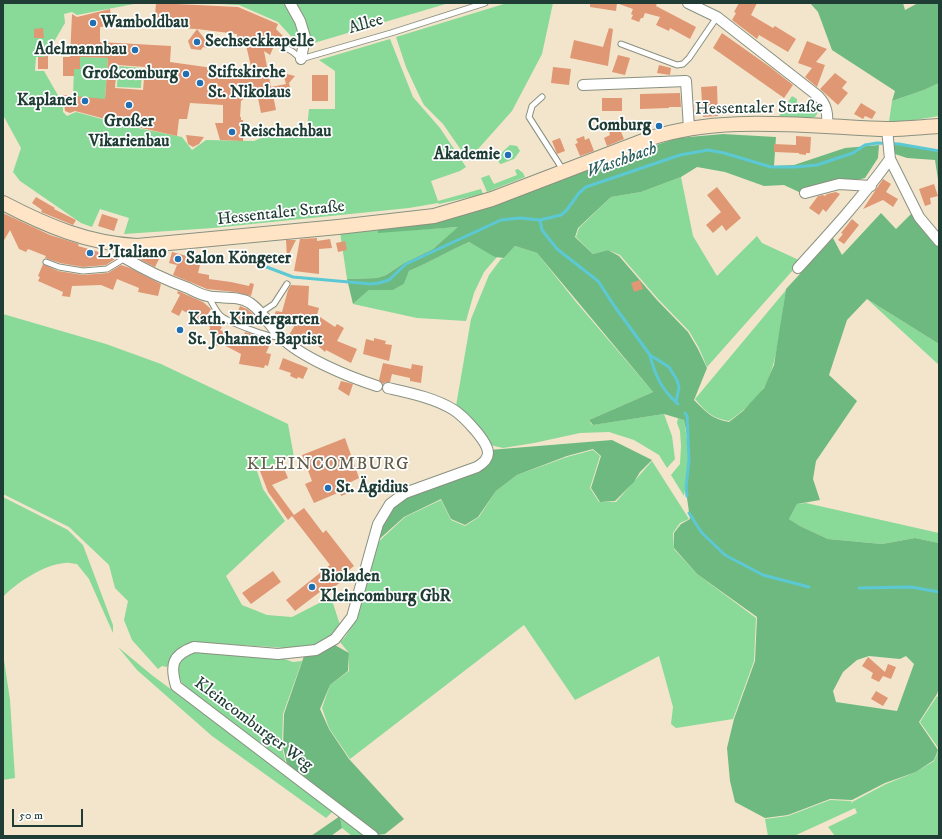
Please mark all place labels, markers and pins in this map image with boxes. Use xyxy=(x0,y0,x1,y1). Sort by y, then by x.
place label: Wamboldbau xyxy=(101,13,189,33)
marker: Wamboldbau xyxy=(88,18,98,28)
place label: Sechseckkapelle xyxy=(205,32,314,52)
marker: Sechseckkapelle xyxy=(192,37,202,47)
place label: Adelmannbau xyxy=(34,40,127,60)
marker: Adelmannbau xyxy=(130,45,140,55)
place label: Stiftskirche St. Nikolaus xyxy=(208,63,291,103)
place label: Großcomburg xyxy=(82,64,178,84)
marker: Großcomburg xyxy=(181,69,191,79)
marker: Stiftskirche St. Nikolaus xyxy=(195,78,205,88)
place label: Kaplanei xyxy=(17,91,77,111)
marker: Kaplanei xyxy=(80,96,90,106)
marker: Großer Vikarienbau xyxy=(124,100,134,110)
place label: Großer Vikarienbau xyxy=(89,112,169,152)
place label: Comburg xyxy=(588,116,651,136)
marker: Comburg xyxy=(654,121,664,131)
place label: Reischachbau xyxy=(240,122,331,142)
marker: Reischachbau xyxy=(227,127,237,137)
place label: Akademie xyxy=(434,145,500,165)
marker: Akademie xyxy=(503,150,513,160)
place label: L'Italiano xyxy=(98,243,166,263)
marker: L'Italiano xyxy=(85,248,95,258)
place label: Salon Köngeter xyxy=(186,249,291,269)
marker: Salon Köngeter xyxy=(173,254,183,264)
place label: Kath. Kindergarten St. Johannes Baptist xyxy=(188,310,322,350)
marker: Kath. Kindergarten St. Johannes Baptist xyxy=(175,325,185,335)
place label: St. Ägidius xyxy=(336,478,408,498)
marker: St. Ägidius xyxy=(323,483,333,493)
place label: Bioladen Kleincomburg GbR xyxy=(320,567,451,607)
marker: Bioladen Kleincomburg GbR xyxy=(307,582,317,592)

